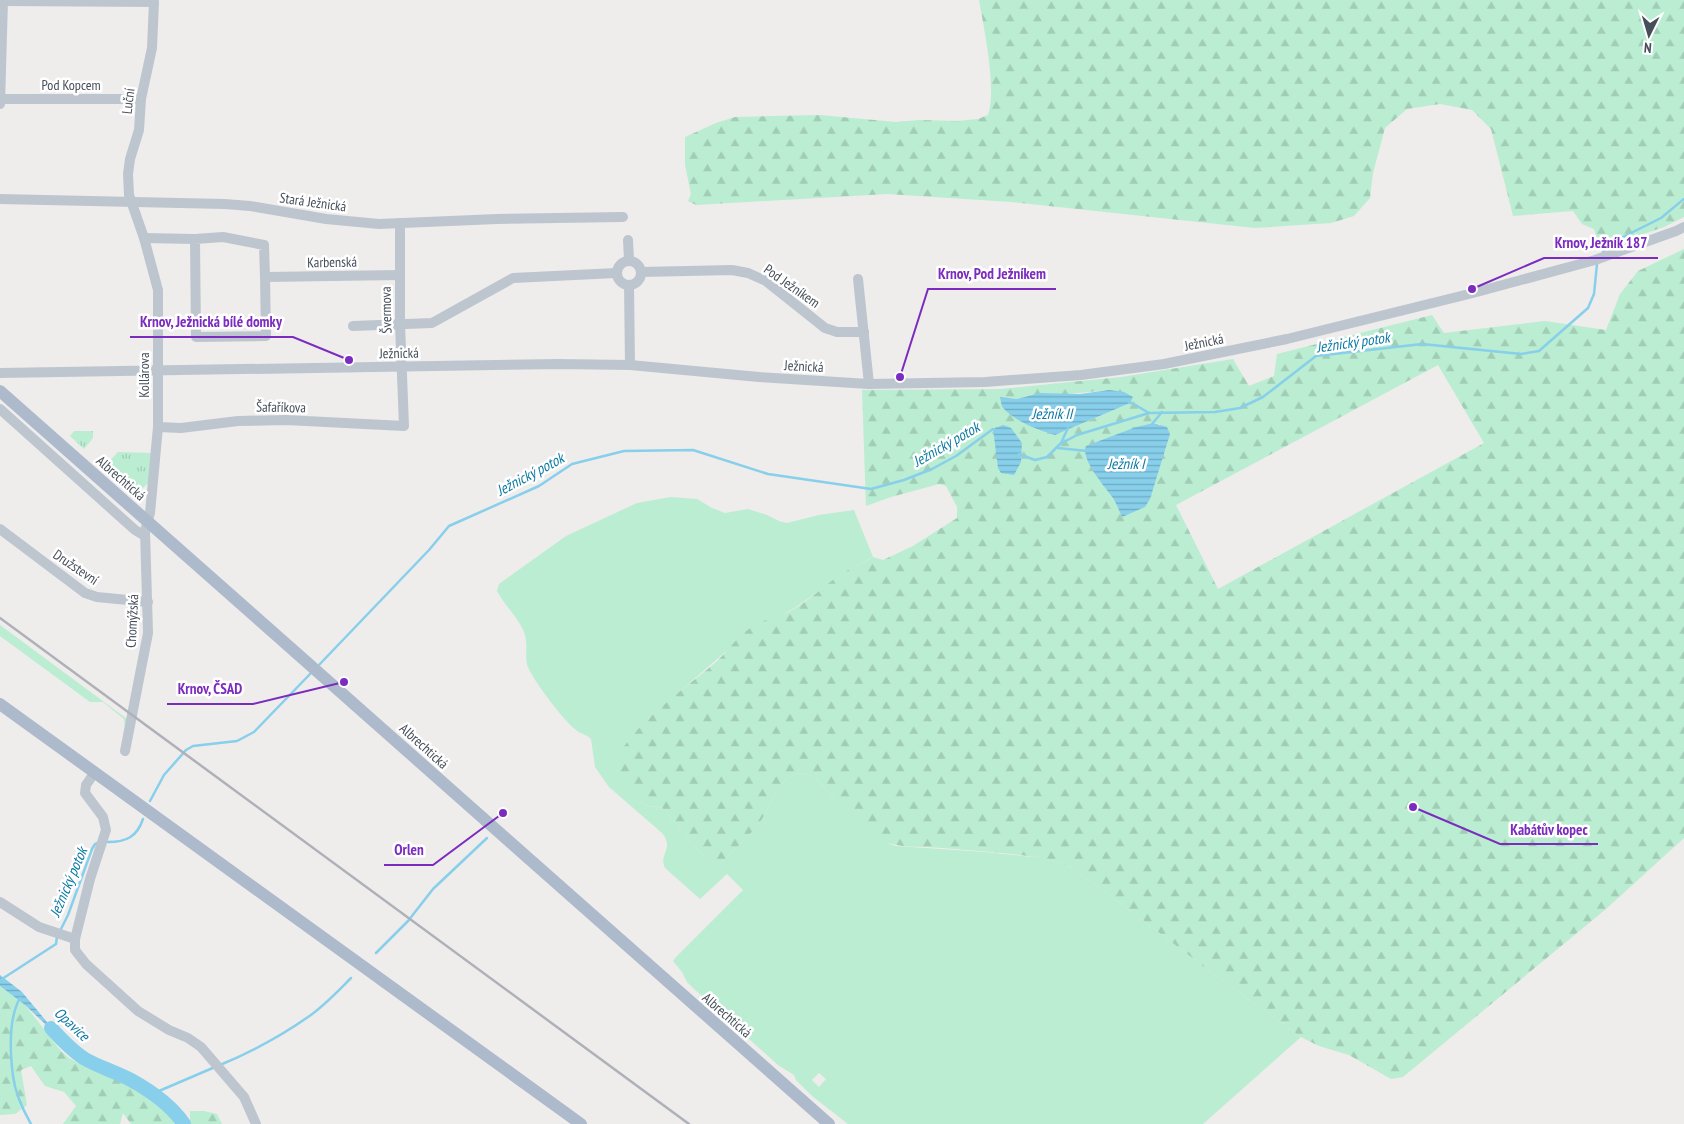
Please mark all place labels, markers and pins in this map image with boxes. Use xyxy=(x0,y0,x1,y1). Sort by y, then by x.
callout: Krnov, Ježník 187 xyxy=(1544,228,1658,258)
callout: Krnov, Pod Ježníkem xyxy=(928,259,1056,289)
callout: Krnov, Ježnická bílé domky xyxy=(130,307,293,337)
callout: Krnov, ČSAD xyxy=(167,674,253,704)
callout: Kabátův kopec xyxy=(1500,814,1598,844)
callout: Orlen xyxy=(384,835,433,865)

